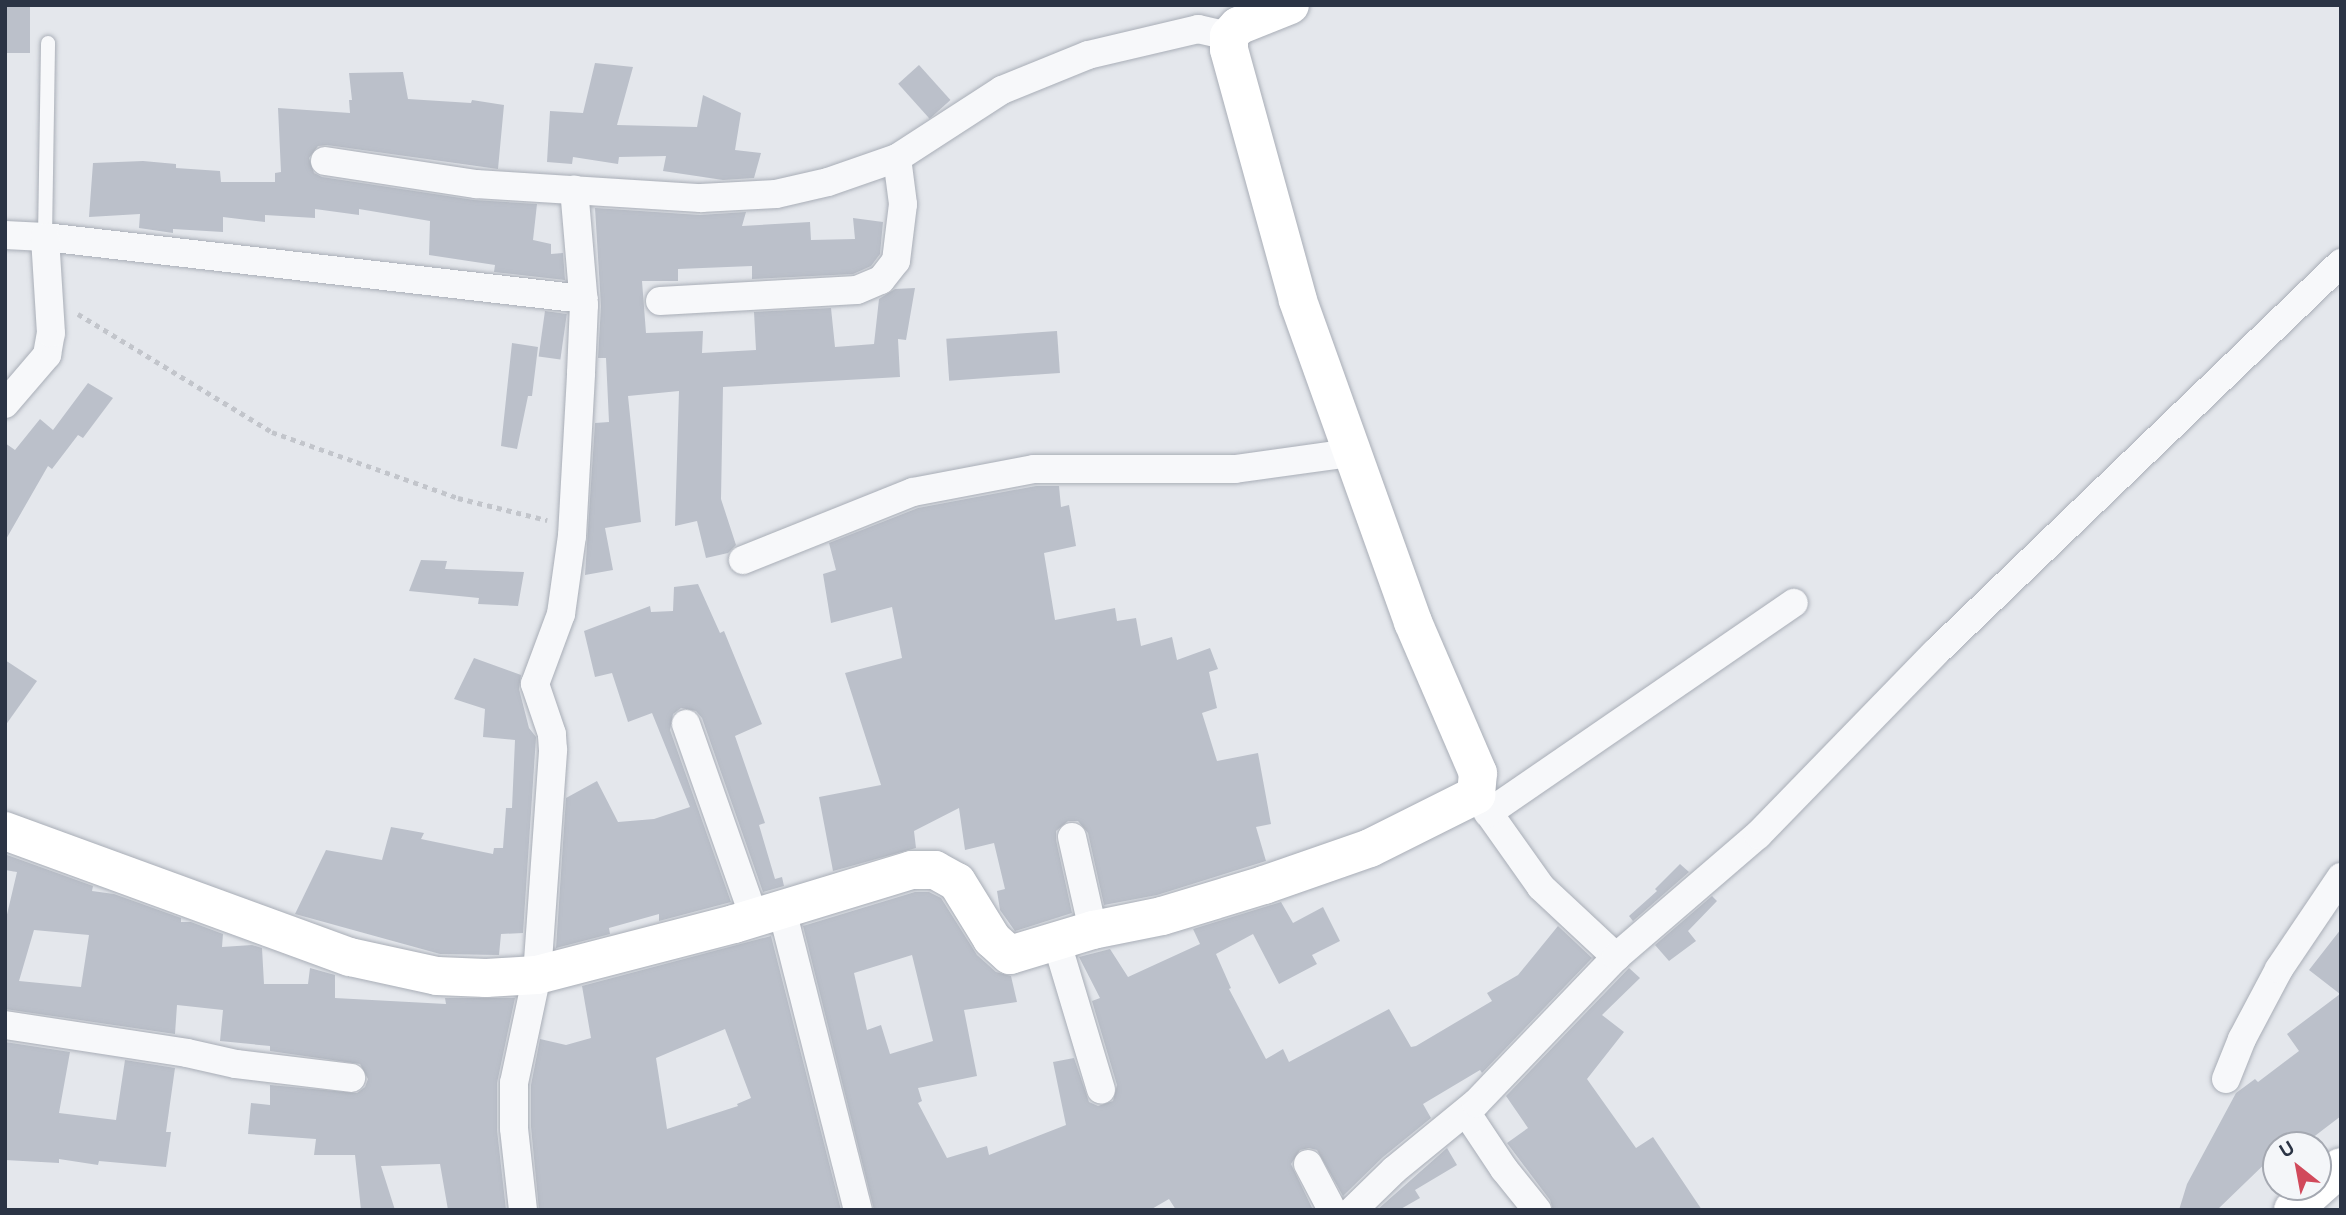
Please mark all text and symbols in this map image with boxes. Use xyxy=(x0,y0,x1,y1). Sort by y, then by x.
north arrow xyxy=(2262,1131,2332,1201)
text: U xyxy=(2275,1136,2299,1163)

